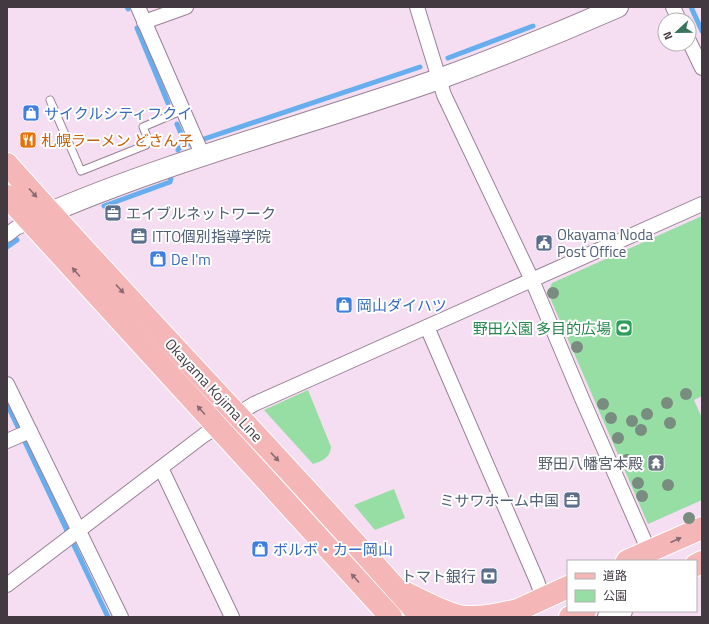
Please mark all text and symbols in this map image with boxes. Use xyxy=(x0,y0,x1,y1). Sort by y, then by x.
north arrow xyxy=(657,12,697,52)
text: N xyxy=(659,29,677,42)
place label: サイクルシティフクイ xyxy=(44,102,192,125)
shop icon: サイクルシティフクイ xyxy=(21,103,41,123)
place label: 札幌ラーメン どさん子 xyxy=(41,129,193,152)
restaurant icon: 札幌ラーメン どさん子 xyxy=(18,130,38,150)
one-way arrow xyxy=(28,188,38,198)
place label: エイブルネットワーク xyxy=(126,202,276,225)
office icon: エイブルネットワーク xyxy=(103,203,123,223)
place label: Okayama Noda Post Office xyxy=(557,223,653,263)
place label: ITTO個別指導学院 xyxy=(152,225,271,248)
office icon: ITTO個別指導学院 xyxy=(129,226,149,246)
public building icon: Okayama Noda Post Office xyxy=(534,233,554,253)
place label: De I'm xyxy=(171,248,211,271)
shop icon: De I'm xyxy=(148,249,168,269)
one-way arrow xyxy=(72,268,81,277)
one-way arrow xyxy=(116,284,125,294)
place label: 岡山ダイハツ xyxy=(357,294,447,317)
shop icon: 岡山ダイハツ xyxy=(334,295,354,315)
place label: 野田公園 多目的広場 xyxy=(473,317,611,340)
sports icon: 野田公園 多目的広場 xyxy=(614,318,634,338)
street label: Okayama Kojima Line xyxy=(160,333,268,447)
one-way arrow xyxy=(196,405,206,415)
one-way arrow xyxy=(271,451,280,462)
place label: 野田八幡宮本殿 xyxy=(538,452,643,475)
temple icon: 野田八幡宮本殿 xyxy=(646,453,666,473)
place label: ミサワホーム中国 xyxy=(439,489,559,512)
office icon: ミサワホーム中国 xyxy=(562,490,582,510)
one-way arrow xyxy=(670,537,682,543)
place label: ボルボ・カー岡山 xyxy=(273,538,393,561)
shop icon: ボルボ・カー岡山 xyxy=(250,539,270,559)
legend xyxy=(567,560,697,612)
place label: トマト銀行 xyxy=(401,565,476,588)
bank icon: トマト銀行 xyxy=(479,566,499,586)
text: 道路 xyxy=(603,566,627,585)
one-way arrow xyxy=(351,574,360,583)
text: 公園 xyxy=(603,586,627,605)

